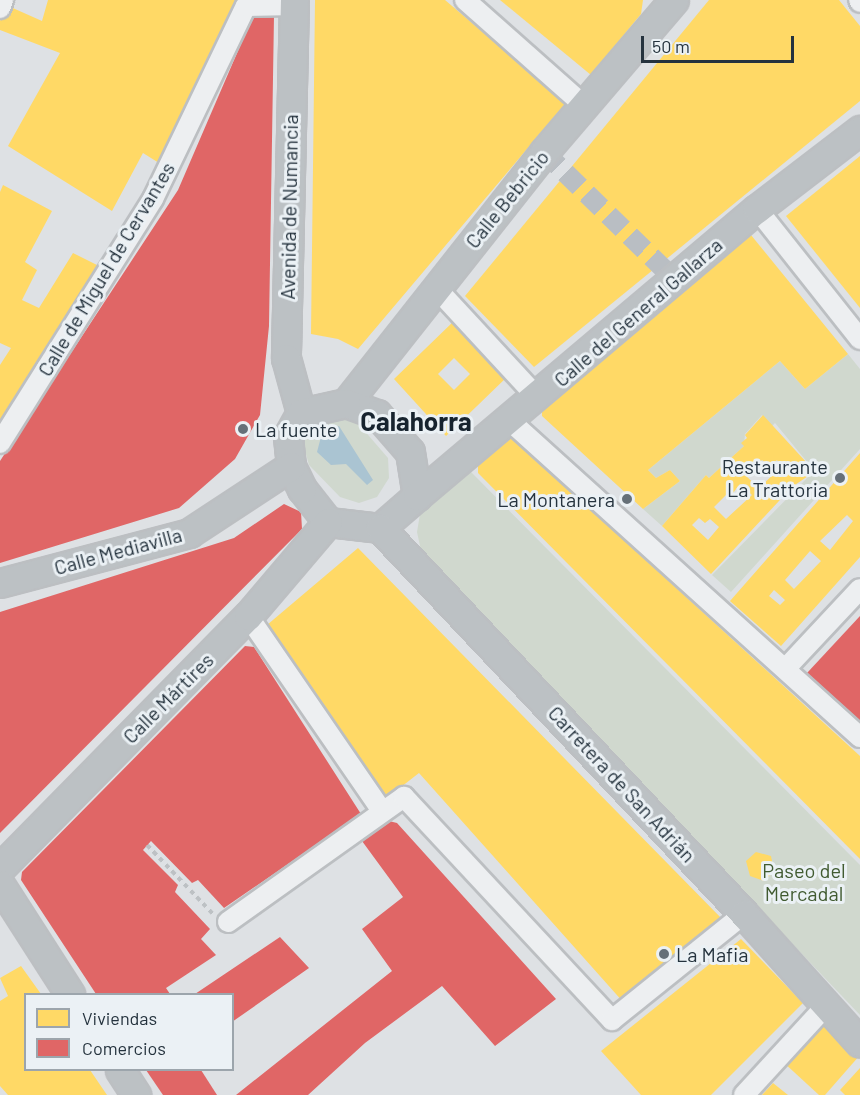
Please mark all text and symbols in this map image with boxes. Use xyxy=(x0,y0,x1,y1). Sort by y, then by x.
scale bar xyxy=(644,24,797,62)
text: 50 m xyxy=(652,35,690,57)
street label: Avenida de Numancia xyxy=(275,114,303,300)
street label: Calle Bebricio xyxy=(460,145,554,253)
street label: Calle de Miguel de Cervantes xyxy=(33,158,179,380)
street label: Calle del General Gallarza xyxy=(549,233,727,391)
district label: Calahorra xyxy=(360,405,472,437)
place label: La fuente xyxy=(255,417,337,441)
marker: La fuente xyxy=(236,422,250,436)
place label: Restaurante La Trattoria xyxy=(722,454,828,501)
marker: Restaurante La Trattoria xyxy=(833,471,847,485)
place label: La Montanera xyxy=(497,487,615,511)
marker: La Montanera xyxy=(620,492,634,506)
street label: Calle Mediavilla xyxy=(52,522,184,580)
street label: Calle Mártires xyxy=(118,648,218,748)
street label: Carretera de San Adrián xyxy=(543,701,701,867)
park label: Paseo del Mercadal xyxy=(762,859,846,906)
place label: La Mafia xyxy=(676,942,749,966)
marker: La Mafia xyxy=(657,947,671,961)
legend xyxy=(24,993,234,1071)
text: Viviendas xyxy=(82,1007,157,1029)
text: Comercios xyxy=(82,1037,166,1059)

